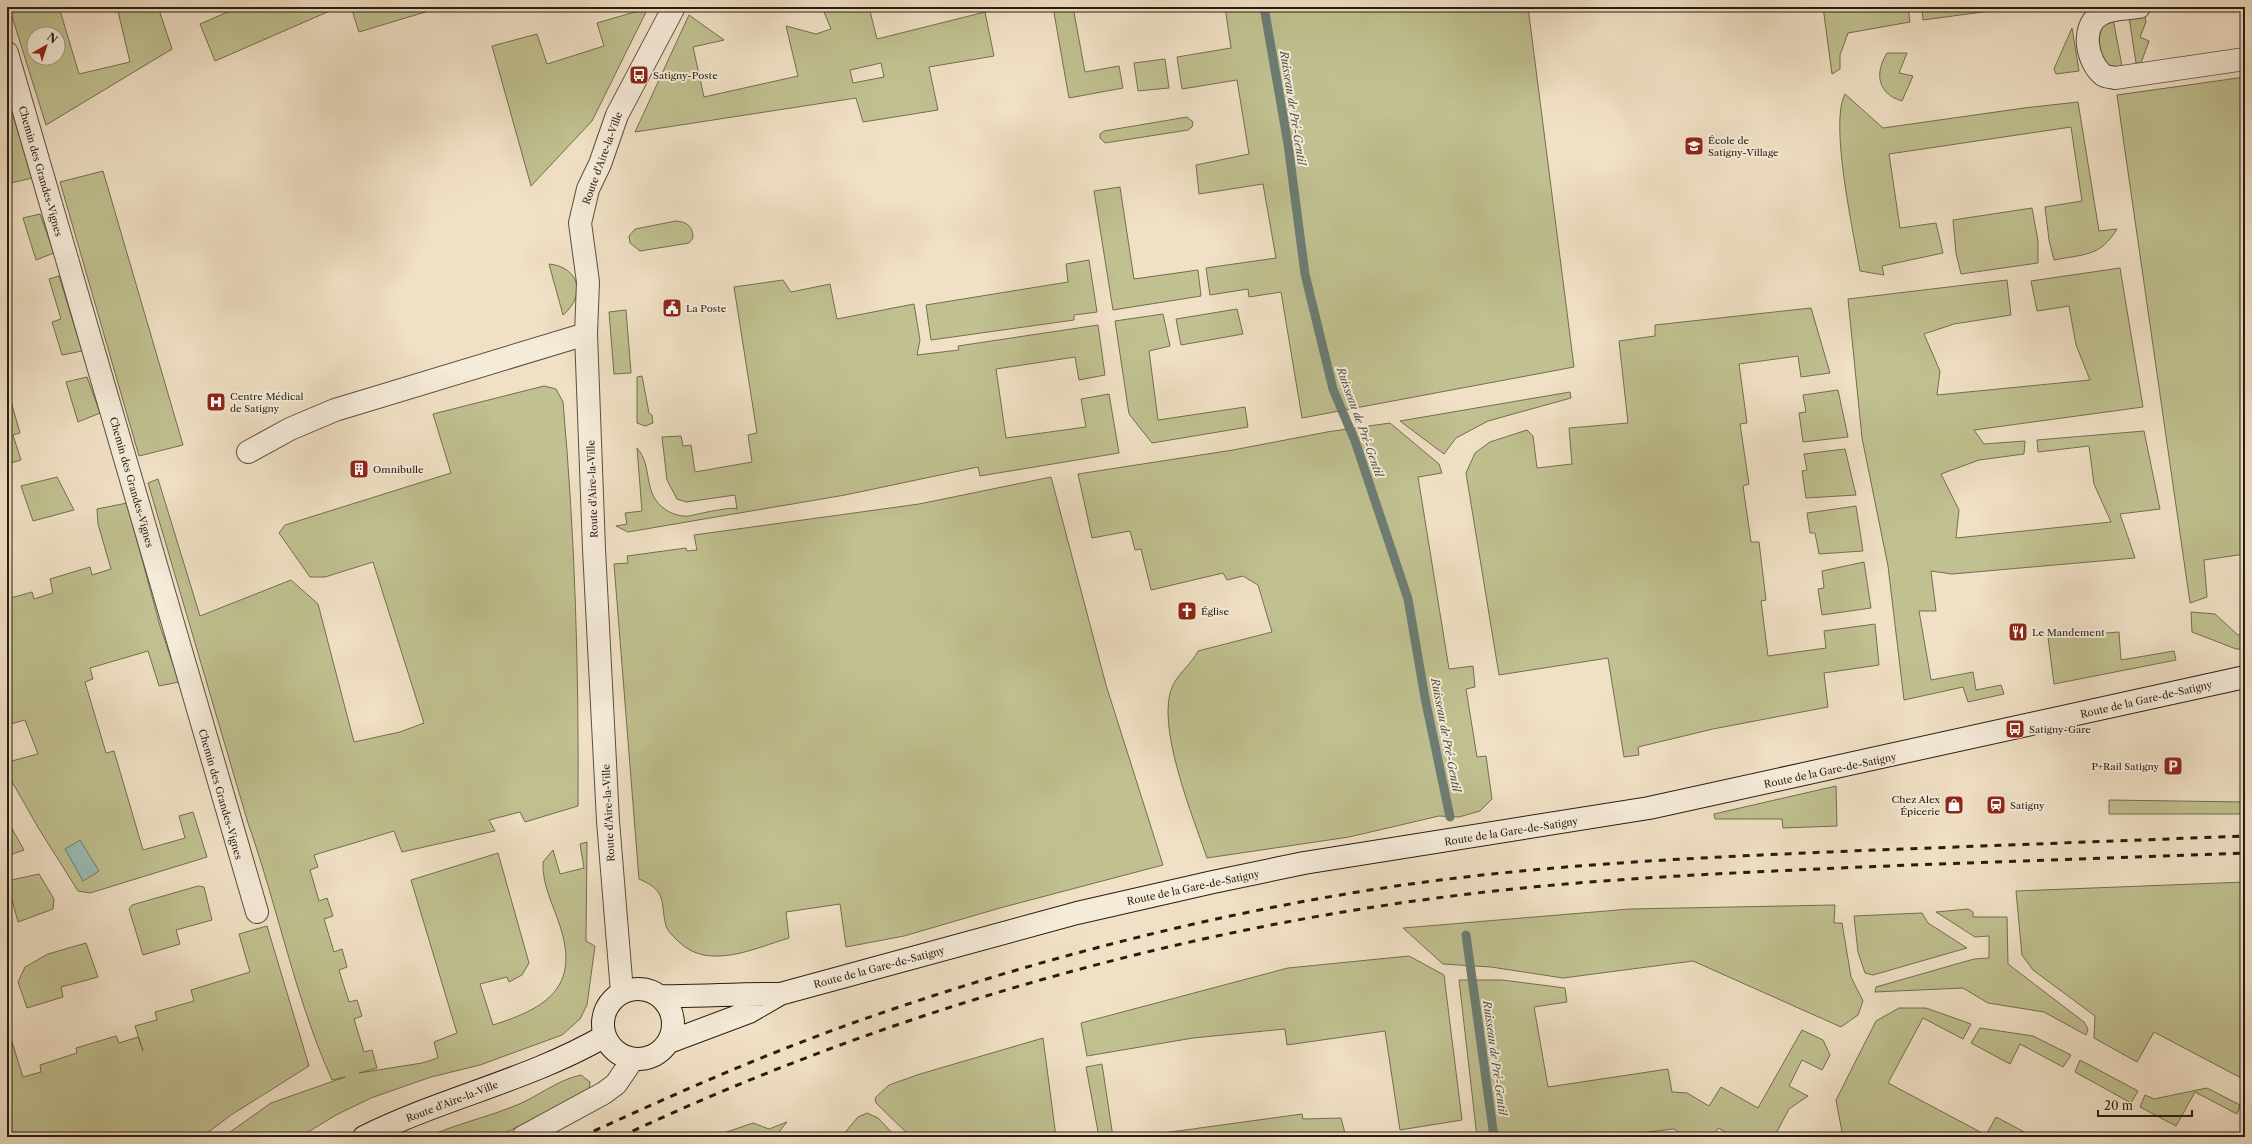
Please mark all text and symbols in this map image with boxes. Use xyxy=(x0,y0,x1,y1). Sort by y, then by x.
north arrow xyxy=(26,26,66,66)
text: N xyxy=(44,30,61,47)
water label: Ruisseau de Pré-Gentil xyxy=(1277,49,1309,168)
bus stop icon: Satigny-Poste xyxy=(628,64,650,86)
place label: Satigny-Poste xyxy=(653,69,718,82)
street label: Chemin des Grandes-Vignes xyxy=(16,104,65,238)
street label: Route d'Aire-la-Ville xyxy=(580,110,625,206)
place label: École de Satigny-Village xyxy=(1708,134,1779,159)
school or university icon: École de Satigny-Village xyxy=(1683,135,1705,157)
public building icon: La Poste xyxy=(661,297,683,319)
place label: La Poste xyxy=(686,302,727,315)
water label: Ruisseau de Pré-Gentil xyxy=(1333,364,1387,480)
place label: Centre Médical de Satigny xyxy=(230,390,304,415)
hospital icon: Centre Médical de Satigny xyxy=(205,391,227,413)
street label: Chemin des Grandes-Vignes xyxy=(107,415,156,549)
street label: Route d'Aire-la-Ville xyxy=(584,439,601,538)
building icon: Omnibulle xyxy=(348,458,370,480)
place label: Omnibulle xyxy=(373,463,424,476)
church icon: Église xyxy=(1176,600,1198,622)
place label: Église xyxy=(1201,605,1229,618)
restaurant icon: Le Mandement xyxy=(2007,621,2029,643)
place label: Le Mandement xyxy=(2032,626,2105,639)
water label: Ruisseau de Pré-Gentil xyxy=(1428,676,1464,795)
street label: Route de la Gare-de-Satigny xyxy=(2079,678,2214,721)
bus stop icon: Satigny-Gare xyxy=(2004,718,2026,740)
place label: Satigny-Gare xyxy=(2029,723,2091,736)
street label: Chemin des Grandes-Vignes xyxy=(196,727,245,861)
street label: Route de la Gare-de-Satigny xyxy=(1763,750,1898,791)
parking icon: P+Rail Satigny xyxy=(2162,755,2184,777)
place label: P+Rail Satigny xyxy=(2092,760,2159,773)
street label: Route d'Aire-la-Ville xyxy=(599,763,618,862)
place label: Chez Alex Épicerie xyxy=(1892,793,1940,818)
shop icon: Chez Alex Épicerie xyxy=(1943,794,1965,816)
station icon: Satigny xyxy=(1985,794,2007,816)
place label: Satigny xyxy=(2010,799,2045,812)
street label: Route de la Gare-de-Satigny xyxy=(1443,814,1579,848)
street label: Route de la Gare-de-Satigny xyxy=(1126,867,1261,908)
street label: Route de la Gare-de-Satigny xyxy=(812,944,946,991)
water label: Ruisseau de Pré-Gentil xyxy=(1480,999,1510,1118)
street label: Route d'Aire-la-Ville xyxy=(404,1078,501,1125)
scale bar xyxy=(2098,1092,2192,1118)
text: 20 m xyxy=(2104,1098,2133,1113)

